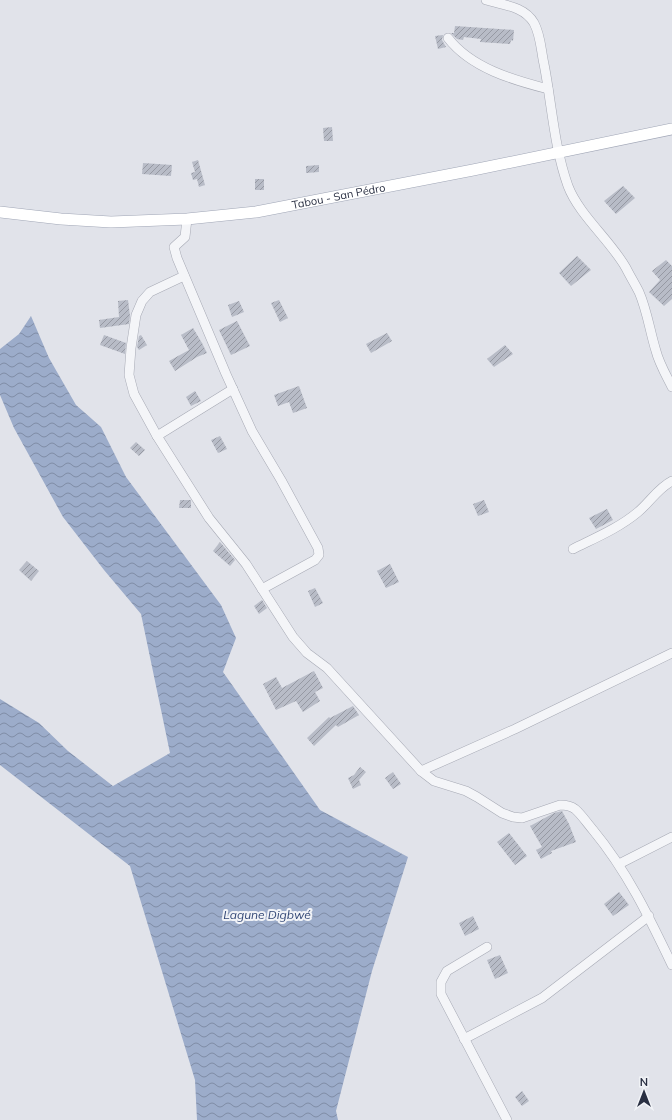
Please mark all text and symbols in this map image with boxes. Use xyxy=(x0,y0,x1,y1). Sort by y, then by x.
street label: Tabou - San Pédro xyxy=(291,180,386,212)
water label: Lagune Digbwé xyxy=(223,907,311,922)
north arrow xyxy=(624,1072,664,1112)
text: N xyxy=(640,1075,648,1089)

